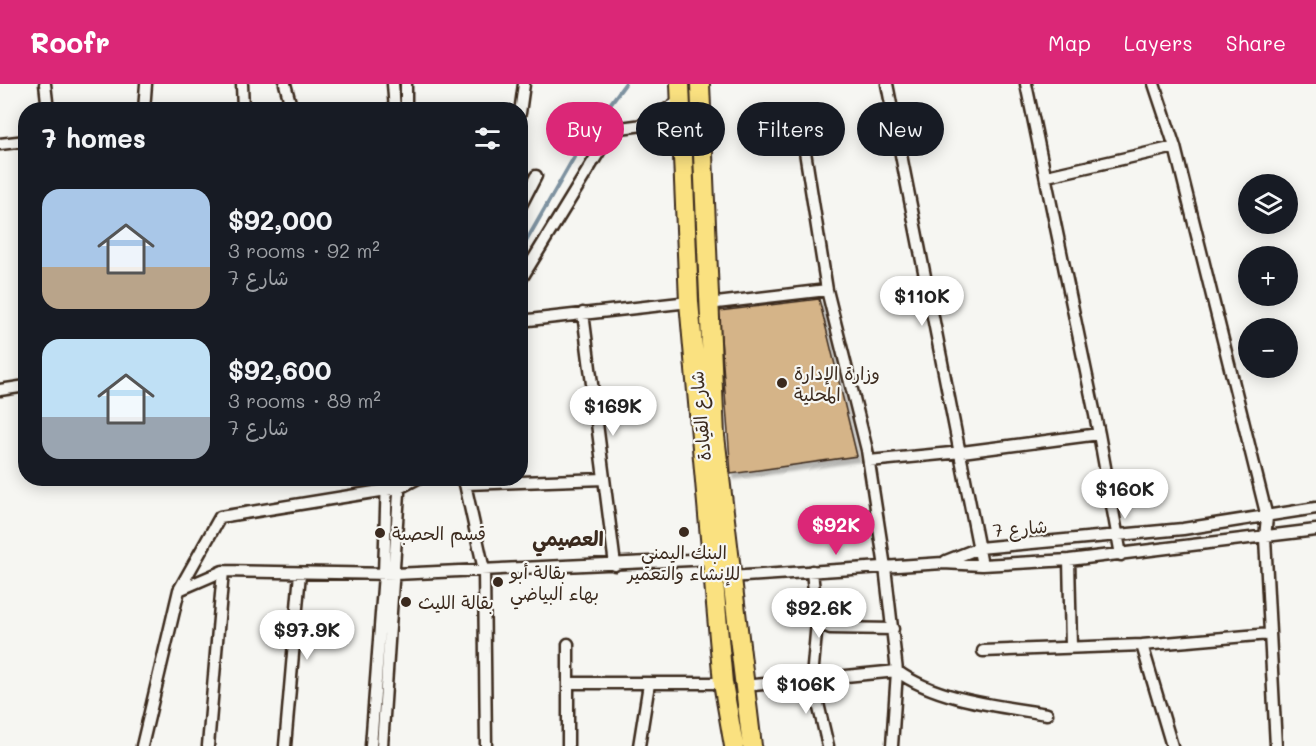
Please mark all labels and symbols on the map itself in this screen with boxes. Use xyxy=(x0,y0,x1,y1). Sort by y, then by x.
pin: $110K xyxy=(880,276,964,327)
place label: وزارة الإدارة المحلية xyxy=(794,361,880,406)
street label: شارع القيادة xyxy=(684,370,717,462)
marker: وزارة الإدارة المحلية xyxy=(775,376,789,390)
pin: $169K xyxy=(571,386,655,437)
pin: $160K xyxy=(1083,469,1167,520)
pin: $92K xyxy=(800,505,872,556)
street label: شارع 7 xyxy=(992,514,1048,543)
place label: قسم الحصبة xyxy=(392,521,486,548)
district label: العصيمي xyxy=(532,525,604,557)
marker: البنك اليمني للإنشاء والتعمير xyxy=(677,525,691,539)
marker: قسم الحصبة xyxy=(373,526,387,540)
place label: البنك اليمني للإنشاء والتعمير xyxy=(626,540,740,586)
place label: بقالة أبو بهاء البياضي xyxy=(508,560,599,610)
marker: بقالة أبو بهاء البياضي xyxy=(491,575,505,589)
pin: $92.6K xyxy=(770,588,868,639)
place label: بقالة الليث xyxy=(418,590,494,614)
marker: بقالة الليث xyxy=(399,595,413,609)
pin: $97.9K xyxy=(258,610,356,661)
pin: $106K xyxy=(764,664,848,715)

